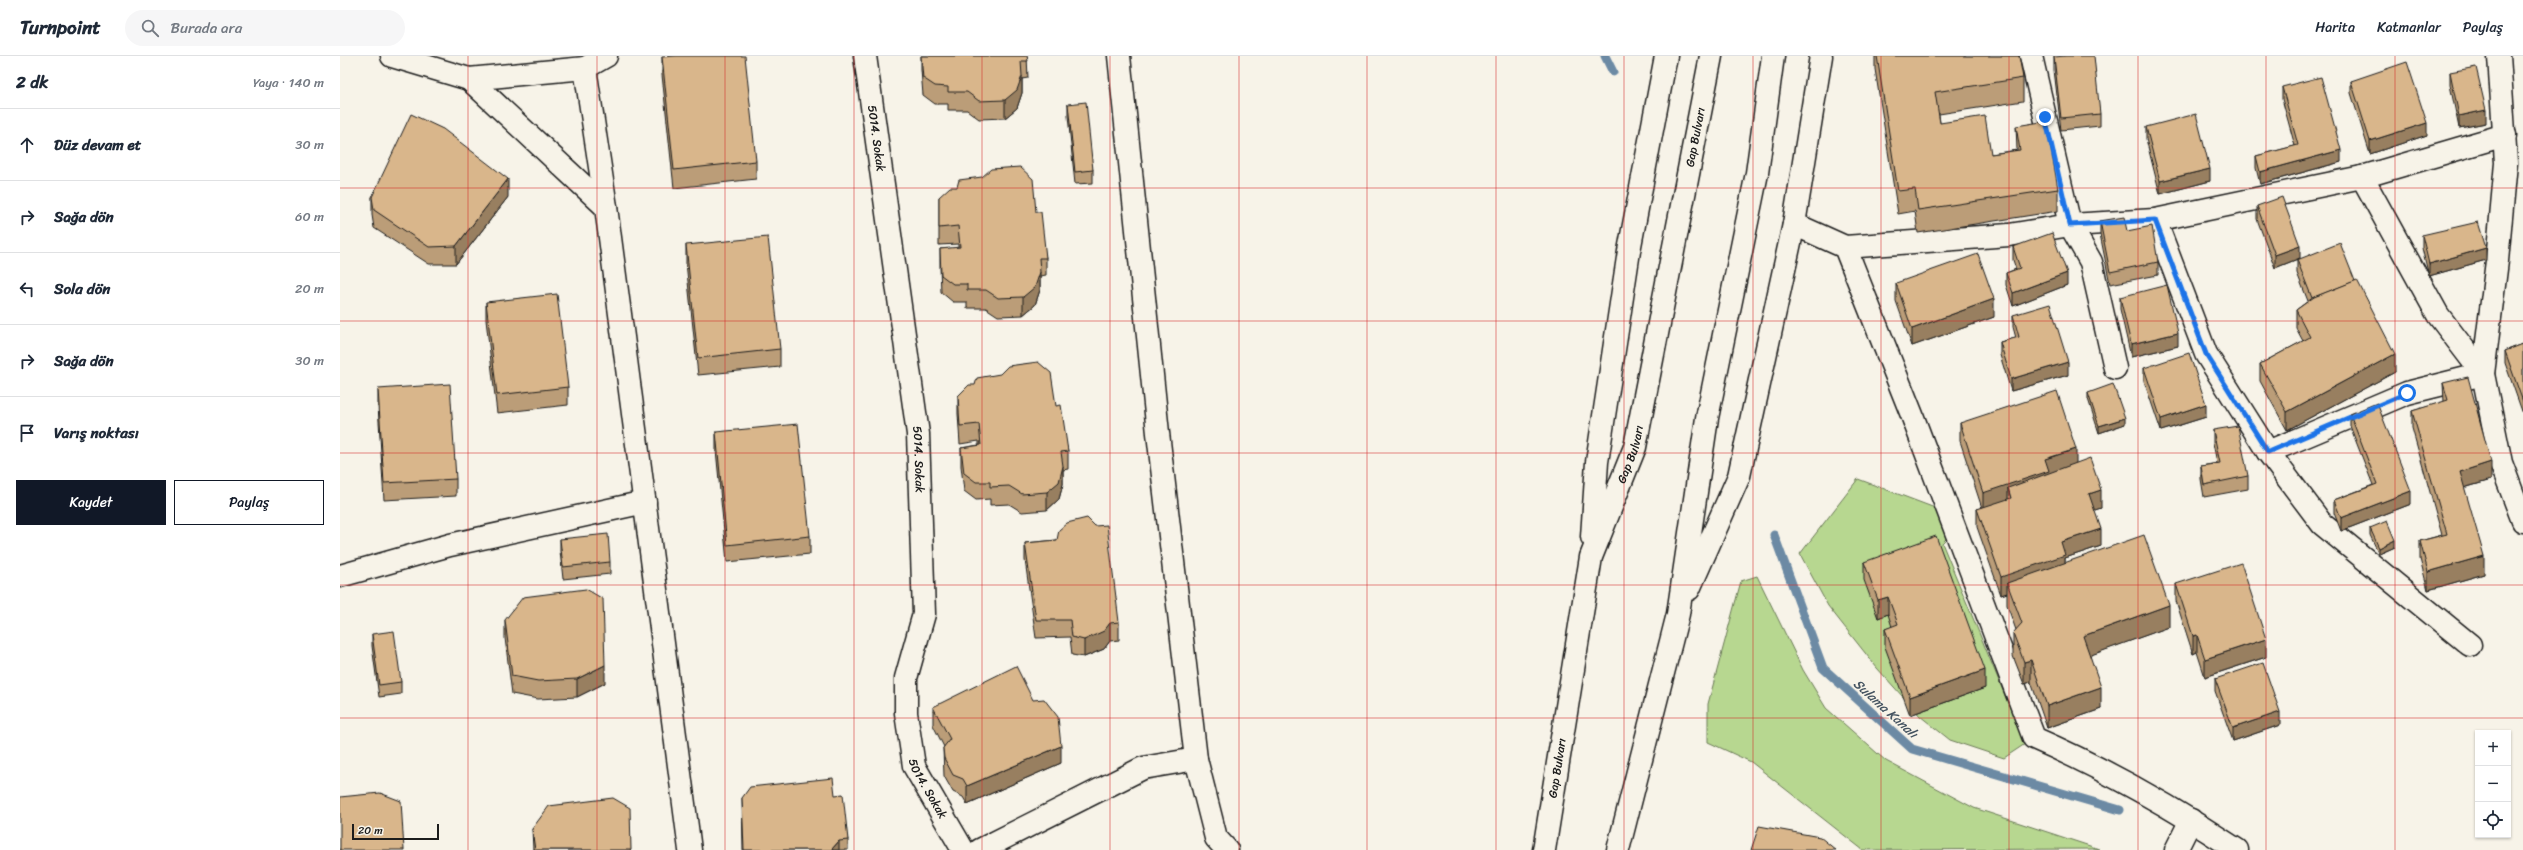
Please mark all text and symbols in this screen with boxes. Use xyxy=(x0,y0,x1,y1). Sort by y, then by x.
search box xyxy=(125,10,405,46)
text: Turnpoint xyxy=(20,11,101,44)
text: Burada ara xyxy=(171,15,242,41)
text: Harita xyxy=(2315,15,2355,40)
text: Katmanlar xyxy=(2377,15,2441,40)
text: Paylaş xyxy=(2463,15,2503,40)
icon: search xyxy=(139,17,161,39)
text: 2 dk xyxy=(16,67,48,97)
text: Yaya · 140 m xyxy=(253,71,324,94)
street label: 5014. Sokak xyxy=(861,104,892,173)
street label: Gap Bulvarı xyxy=(1679,105,1712,169)
route end xyxy=(2036,108,2054,126)
text: Düz devam et xyxy=(54,132,141,158)
text: 30 m xyxy=(295,133,324,156)
icon: ahead xyxy=(16,134,38,156)
text: Sağa dön xyxy=(54,204,114,230)
text: 60 m xyxy=(295,205,324,228)
icon: right xyxy=(16,206,38,228)
text: Sola dön xyxy=(54,276,110,302)
text: 20 m xyxy=(295,277,324,300)
icon: left xyxy=(16,278,38,300)
text: Sağa dön xyxy=(54,348,114,374)
text: 30 m xyxy=(295,349,324,372)
icon: right xyxy=(16,350,38,372)
route start xyxy=(2398,384,2416,402)
text: Varış noktası xyxy=(54,420,139,446)
icon: arrive xyxy=(16,422,38,444)
street label: Gap Bulvarı xyxy=(1611,423,1650,487)
street label: 5014. Sokak xyxy=(906,424,931,494)
button: Kaydet xyxy=(16,480,166,525)
button: Paylaş xyxy=(174,480,324,525)
water label: Sulama Kanalı xyxy=(1848,673,1924,745)
map controls xyxy=(2475,730,2511,838)
button: + xyxy=(2475,730,2511,766)
street label: Gap Bulvarı xyxy=(1542,736,1573,800)
street label: 5014. Sokak xyxy=(902,757,954,823)
button: − xyxy=(2475,766,2511,802)
button: locate xyxy=(2475,802,2511,838)
text: 20 m xyxy=(358,821,383,840)
scale bar xyxy=(352,822,439,841)

